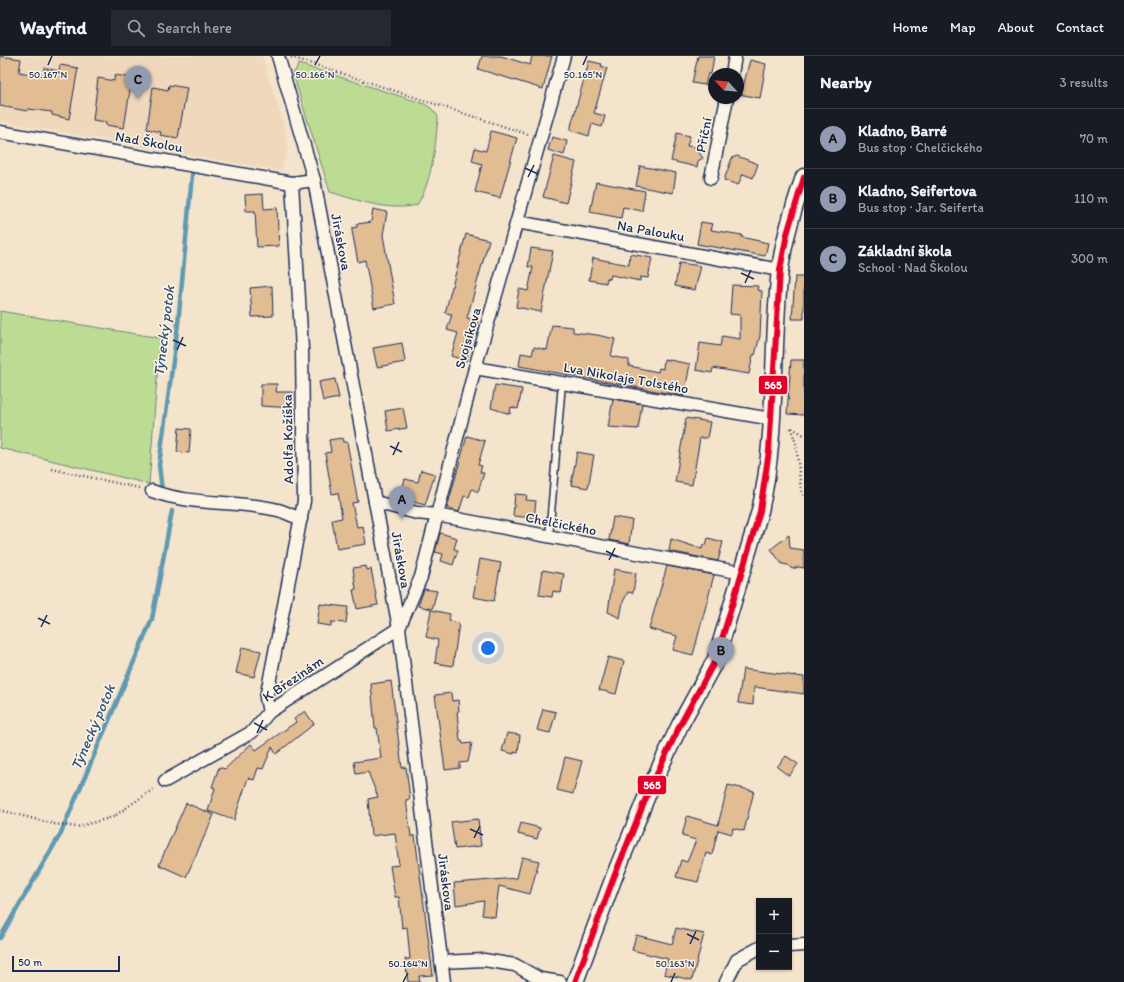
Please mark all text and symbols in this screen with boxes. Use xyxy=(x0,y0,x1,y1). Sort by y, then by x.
search box xyxy=(111,10,391,46)
text: Wayfind xyxy=(20,16,87,39)
icon: search xyxy=(125,17,147,39)
text: Search here xyxy=(157,19,232,37)
text: Home xyxy=(893,19,928,36)
text: Map xyxy=(950,19,976,36)
text: About xyxy=(998,19,1034,36)
text: Contact xyxy=(1056,19,1104,36)
pin: C xyxy=(125,66,151,99)
text: 50.167°N xyxy=(29,68,67,81)
text: 50.166°N xyxy=(296,68,335,81)
text: 50.165°N xyxy=(564,68,603,81)
north arrow xyxy=(708,68,744,104)
text: Nearby xyxy=(820,72,872,92)
text: 3 results xyxy=(1059,75,1108,90)
street label: Příční xyxy=(692,116,716,154)
text: Kladno, Barré xyxy=(858,122,947,140)
street label: Nad Školou xyxy=(114,128,184,156)
text: A xyxy=(829,131,837,146)
text: 70 m xyxy=(1080,131,1108,146)
text: Bus stop · Chelčického xyxy=(858,140,982,155)
text: Kladno, Seifertova xyxy=(858,182,977,200)
text: B xyxy=(829,191,837,206)
text: 110 m xyxy=(1074,191,1108,206)
text: Bus stop · Jar. Seiferta xyxy=(858,200,984,215)
street label: Jiráskova xyxy=(327,212,355,273)
street label: Na Palouku xyxy=(616,217,686,245)
text: Základní škola xyxy=(858,242,952,260)
text: C xyxy=(829,251,837,266)
text: 300 m xyxy=(1071,251,1108,266)
text: School · Nad Školou xyxy=(858,260,968,275)
water label: Týnecký potok xyxy=(150,283,179,377)
street label: Svojsíkova xyxy=(451,305,485,371)
street label: Lva Nikolaje Tolstého xyxy=(562,359,690,397)
line badge: 565 xyxy=(758,375,788,395)
text: 565 xyxy=(764,379,782,392)
street label: Adolfa Kožíška xyxy=(279,393,297,484)
pin: A xyxy=(389,486,415,519)
street label: Chelčického xyxy=(524,509,598,539)
street label: Jiráskova xyxy=(388,530,415,591)
pin: B xyxy=(708,637,734,670)
your location xyxy=(478,638,498,658)
street label: K Březinám xyxy=(259,652,327,706)
water label: Týnecký potok xyxy=(67,680,120,772)
line badge: 565 xyxy=(637,775,667,795)
text: 565 xyxy=(643,779,661,792)
street label: Jiráskova xyxy=(434,852,458,912)
map controls xyxy=(756,898,792,970)
button: + xyxy=(756,898,792,934)
button: − xyxy=(756,934,792,970)
scale bar xyxy=(12,954,120,973)
text: 50 m xyxy=(18,956,42,969)
text: 50.164°N xyxy=(388,957,428,970)
text: 50.163°N xyxy=(656,957,695,970)

